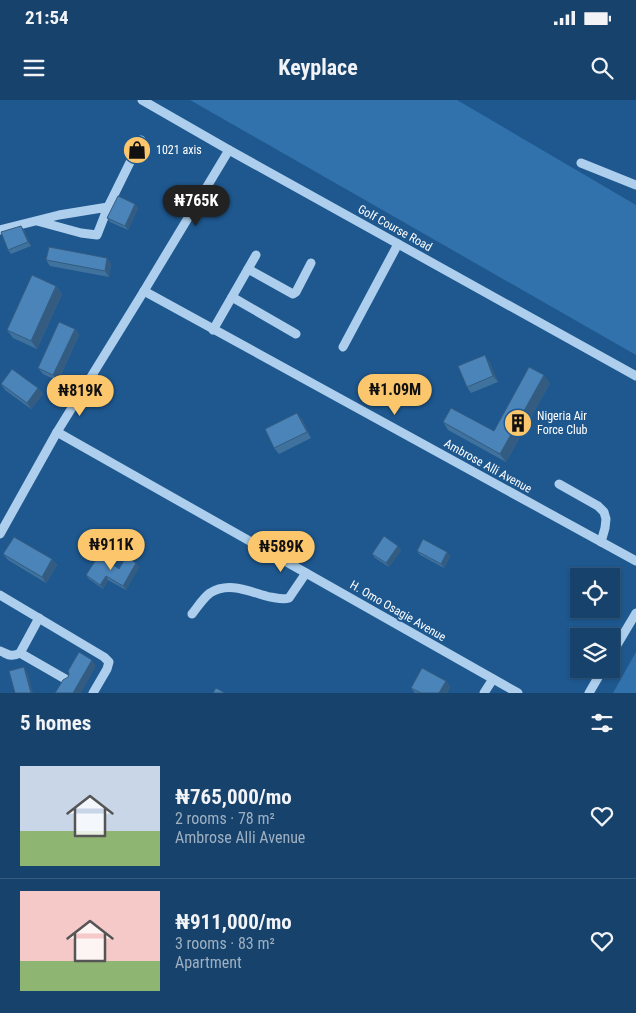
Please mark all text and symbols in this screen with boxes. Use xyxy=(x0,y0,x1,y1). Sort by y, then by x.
text: 21:54 xyxy=(25,6,69,29)
icon: menu xyxy=(20,54,48,82)
icon: search xyxy=(588,54,616,82)
text: Keyplace xyxy=(278,55,358,80)
shop icon: 1021 axis xyxy=(122,135,152,165)
place label: 1021 axis xyxy=(156,143,202,157)
pin: ₦765K xyxy=(161,184,231,227)
text: ₦765K xyxy=(174,191,218,210)
street label: Golf Course Road xyxy=(355,202,435,254)
pin: ₦819K xyxy=(45,374,115,417)
pin: ₦1.09M xyxy=(354,374,436,416)
text: ₦1.09M xyxy=(369,380,421,399)
text: ₦819K xyxy=(58,381,102,400)
building icon: Nigeria Air Force Club xyxy=(503,408,533,438)
place label: Nigeria Air Force Club xyxy=(537,409,587,437)
street label: Ambrose Alli Avenue xyxy=(442,436,534,496)
pin: ₦911K xyxy=(76,528,146,571)
pin: ₦589K xyxy=(246,530,316,573)
text: ₦911K xyxy=(89,535,133,554)
text: ₦589K xyxy=(259,537,303,556)
map controls xyxy=(570,568,620,678)
button: locate xyxy=(570,568,620,618)
street label: H. Omo Osagie Avenue xyxy=(348,578,449,644)
button: layers xyxy=(570,628,620,678)
icon: filters xyxy=(588,709,616,737)
text: 5 homes xyxy=(20,711,91,735)
text: ₦765,000/mo xyxy=(175,785,292,809)
icon: home xyxy=(60,786,120,846)
icon: heart xyxy=(588,802,616,830)
text: 2 rooms · 78 m² xyxy=(175,809,275,828)
text: Ambrose Alli Avenue xyxy=(175,828,305,847)
text: ₦911,000/mo xyxy=(175,910,292,934)
icon: home xyxy=(60,911,120,971)
icon: heart xyxy=(588,927,616,955)
text: 3 rooms · 83 m² xyxy=(175,934,275,953)
text: Apartment xyxy=(175,953,242,972)

